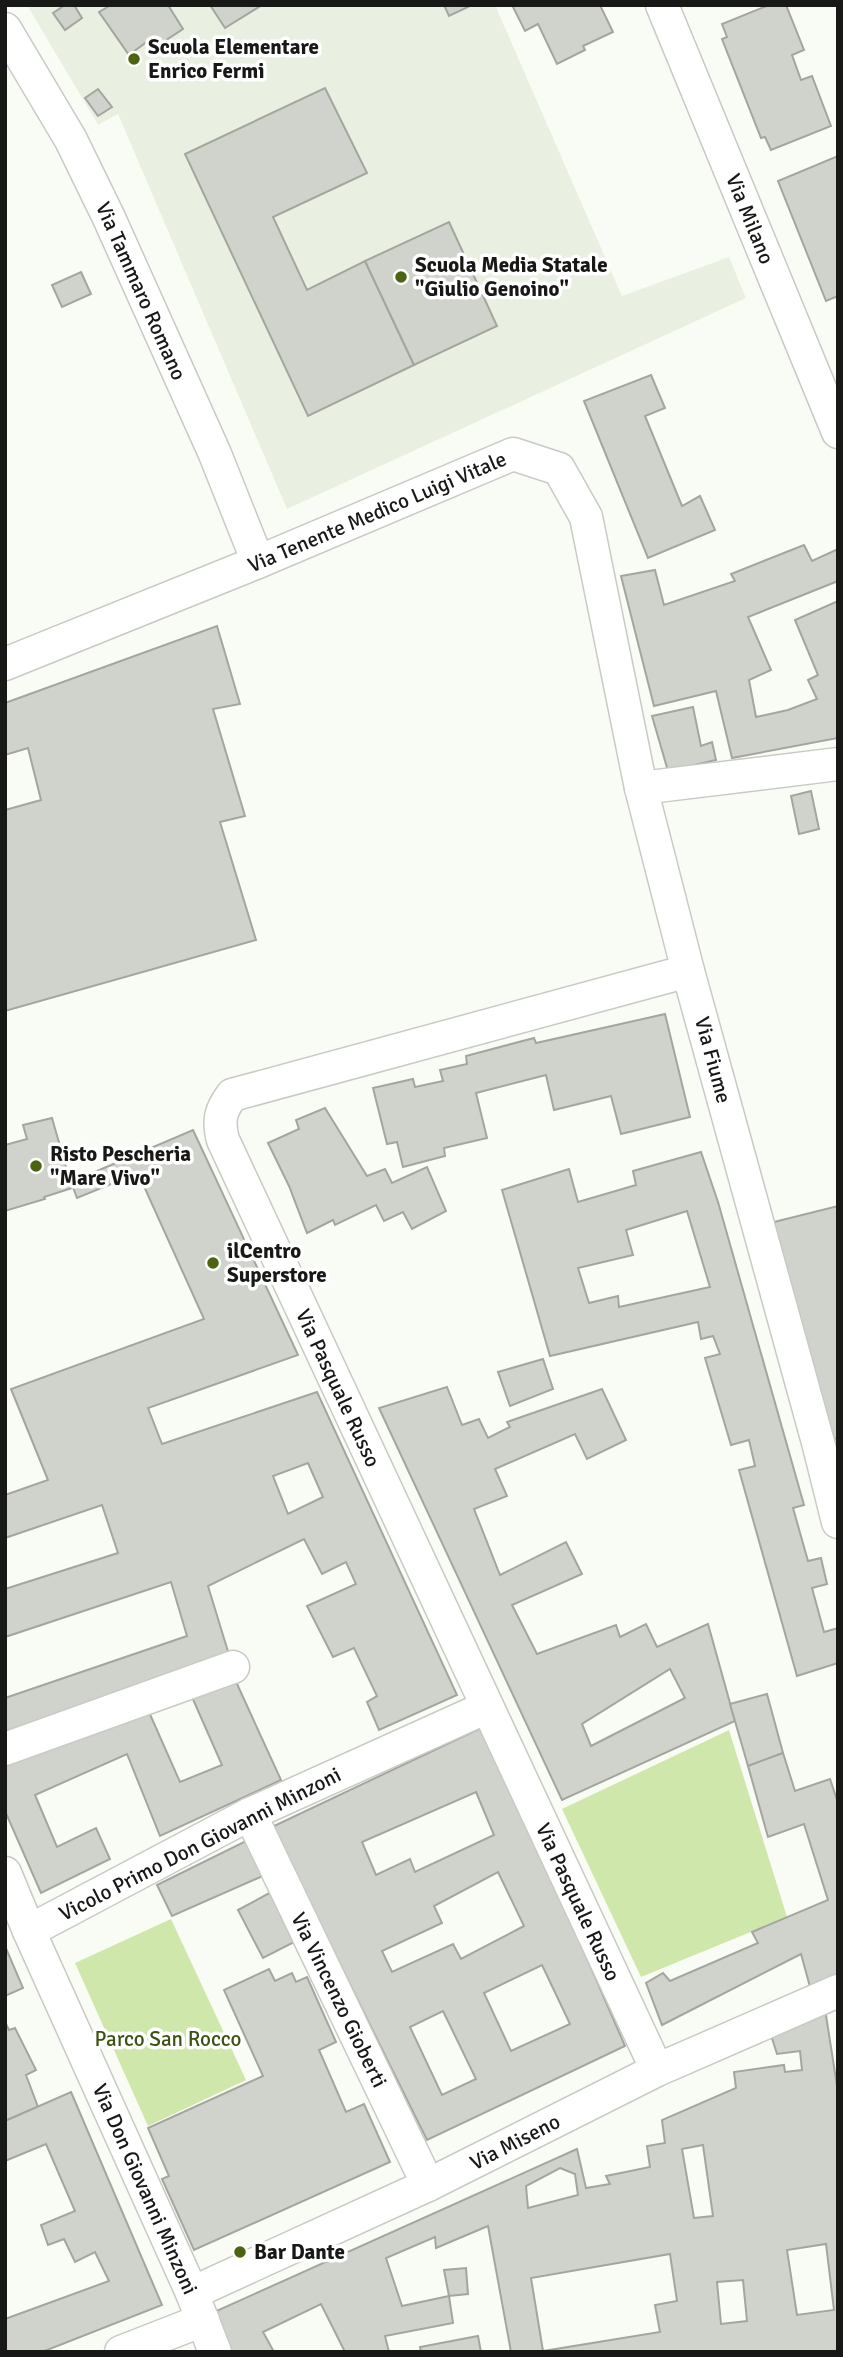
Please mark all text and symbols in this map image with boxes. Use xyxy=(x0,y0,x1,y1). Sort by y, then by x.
place label: Scuola Elementare Enrico Fermi xyxy=(148,34,319,84)
marker: Scuola Elementare Enrico Fermi xyxy=(126,51,142,67)
street label: Via Milano xyxy=(720,170,780,268)
street label: Via Tammaro Romano xyxy=(90,198,192,384)
place label: Scuola Media Statale "Giulio Genoino" xyxy=(415,252,608,302)
marker: Scuola Media Statale "Giulio Genoino" xyxy=(393,269,409,285)
street label: Via Tenente Medico Luigi Vitale xyxy=(244,446,510,578)
street label: Via Fiume xyxy=(689,1014,737,1106)
place label: Risto Pescheria "Mare Vivo" xyxy=(50,1141,191,1191)
marker: Risto Pescheria "Mare Vivo" xyxy=(28,1158,44,1174)
place label: ilCentro Superstore xyxy=(227,1238,327,1288)
marker: ilCentro Superstore xyxy=(205,1255,221,1271)
street label: Via Pasquale Russo xyxy=(290,1305,386,1471)
street label: Vicolo Primo Don Giovanni Minzoni xyxy=(55,1761,345,1927)
street label: Via Pasquale Russo xyxy=(530,1819,626,1985)
street label: Via Vincenzo Gioberti xyxy=(285,1908,393,2092)
park label: Parco San Rocco xyxy=(95,2026,241,2052)
street label: Via Don Giovanni Minzoni xyxy=(87,2079,203,2299)
street label: Via Miseno xyxy=(466,2108,564,2176)
place label: Bar Dante xyxy=(254,2239,345,2265)
marker: Bar Dante xyxy=(232,2244,248,2260)

